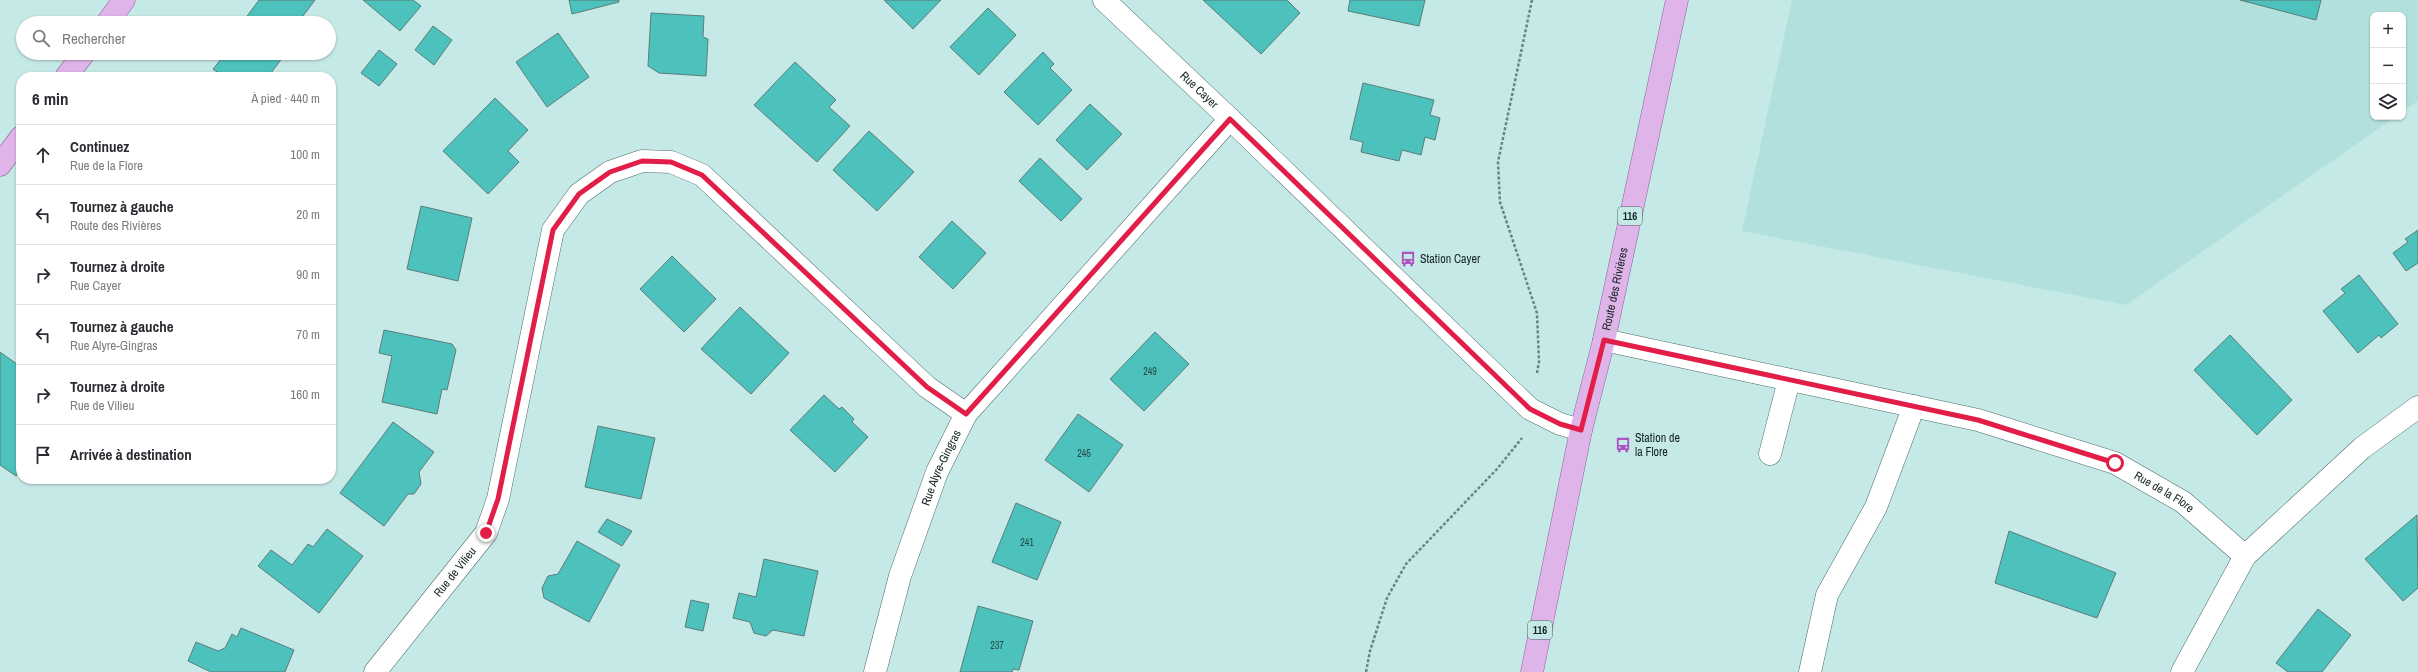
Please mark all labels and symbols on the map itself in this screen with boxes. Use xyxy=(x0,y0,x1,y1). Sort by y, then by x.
street label: Rue Cayer xyxy=(1177,68,1222,112)
road number: 116 xyxy=(1618,207,1642,225)
street label: Route des Rivières xyxy=(1598,246,1632,332)
bus stop icon: Station Cayer xyxy=(1399,250,1417,268)
place label: Station Cayer xyxy=(1420,251,1481,267)
house number: 249 xyxy=(1143,365,1157,378)
street label: Rue Alyre-Gingras xyxy=(918,427,965,508)
place label: Station de la Flore xyxy=(1635,430,1680,460)
bus stop icon: Station de la Flore xyxy=(1614,436,1632,454)
house number: 245 xyxy=(1077,447,1091,460)
route start xyxy=(2106,454,2124,472)
street label: Rue de la Flore xyxy=(2131,468,2198,516)
route end xyxy=(477,524,495,542)
house number: 241 xyxy=(1020,536,1034,549)
street label: Rue de Vilieu xyxy=(430,544,480,600)
road number: 116 xyxy=(1528,621,1552,639)
house number: 237 xyxy=(990,639,1004,652)

